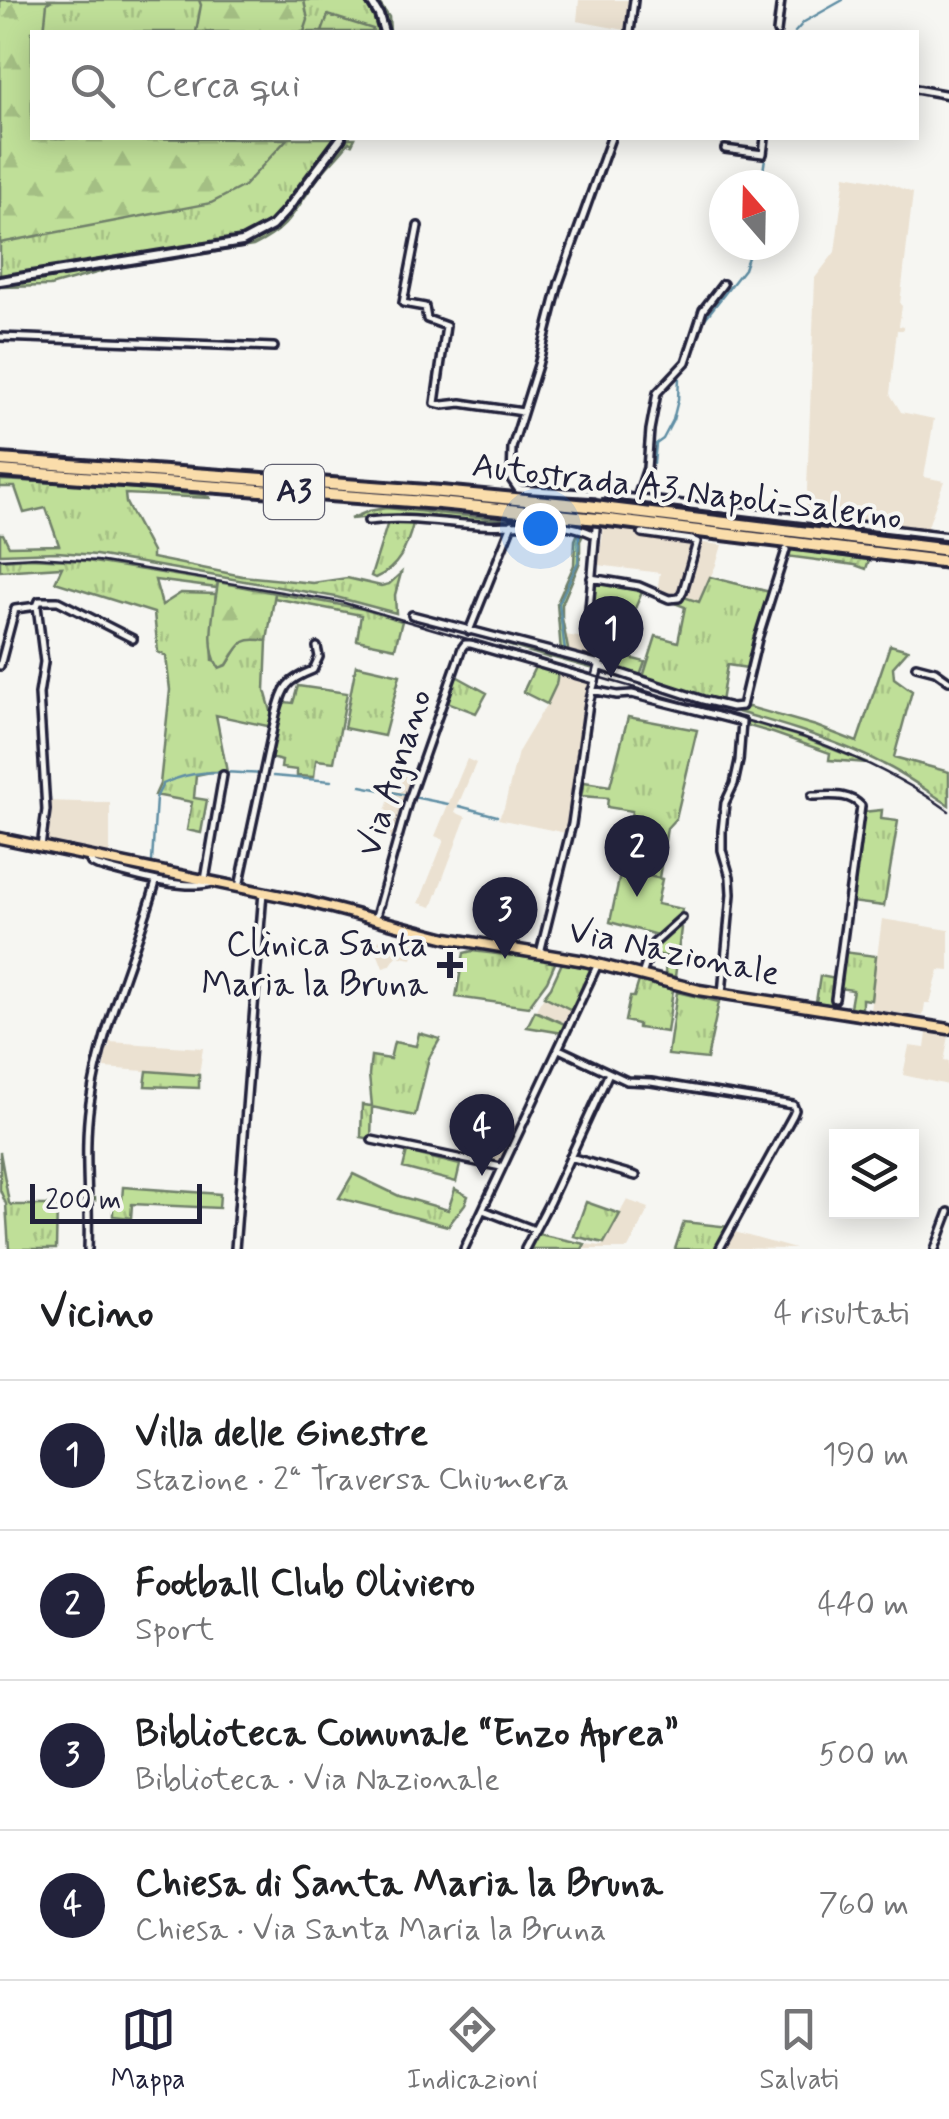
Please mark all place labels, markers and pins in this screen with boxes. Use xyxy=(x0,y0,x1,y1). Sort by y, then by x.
pin: 1 xyxy=(578,596,644,678)
pin: 2 xyxy=(604,814,670,897)
pin: 3 xyxy=(472,876,538,959)
place label: Clinica Santa Maria la Bruna xyxy=(202,922,429,1008)
marker: Clinica Santa Maria la Bruna xyxy=(437,952,463,978)
pin: 4 xyxy=(450,1094,514,1176)

